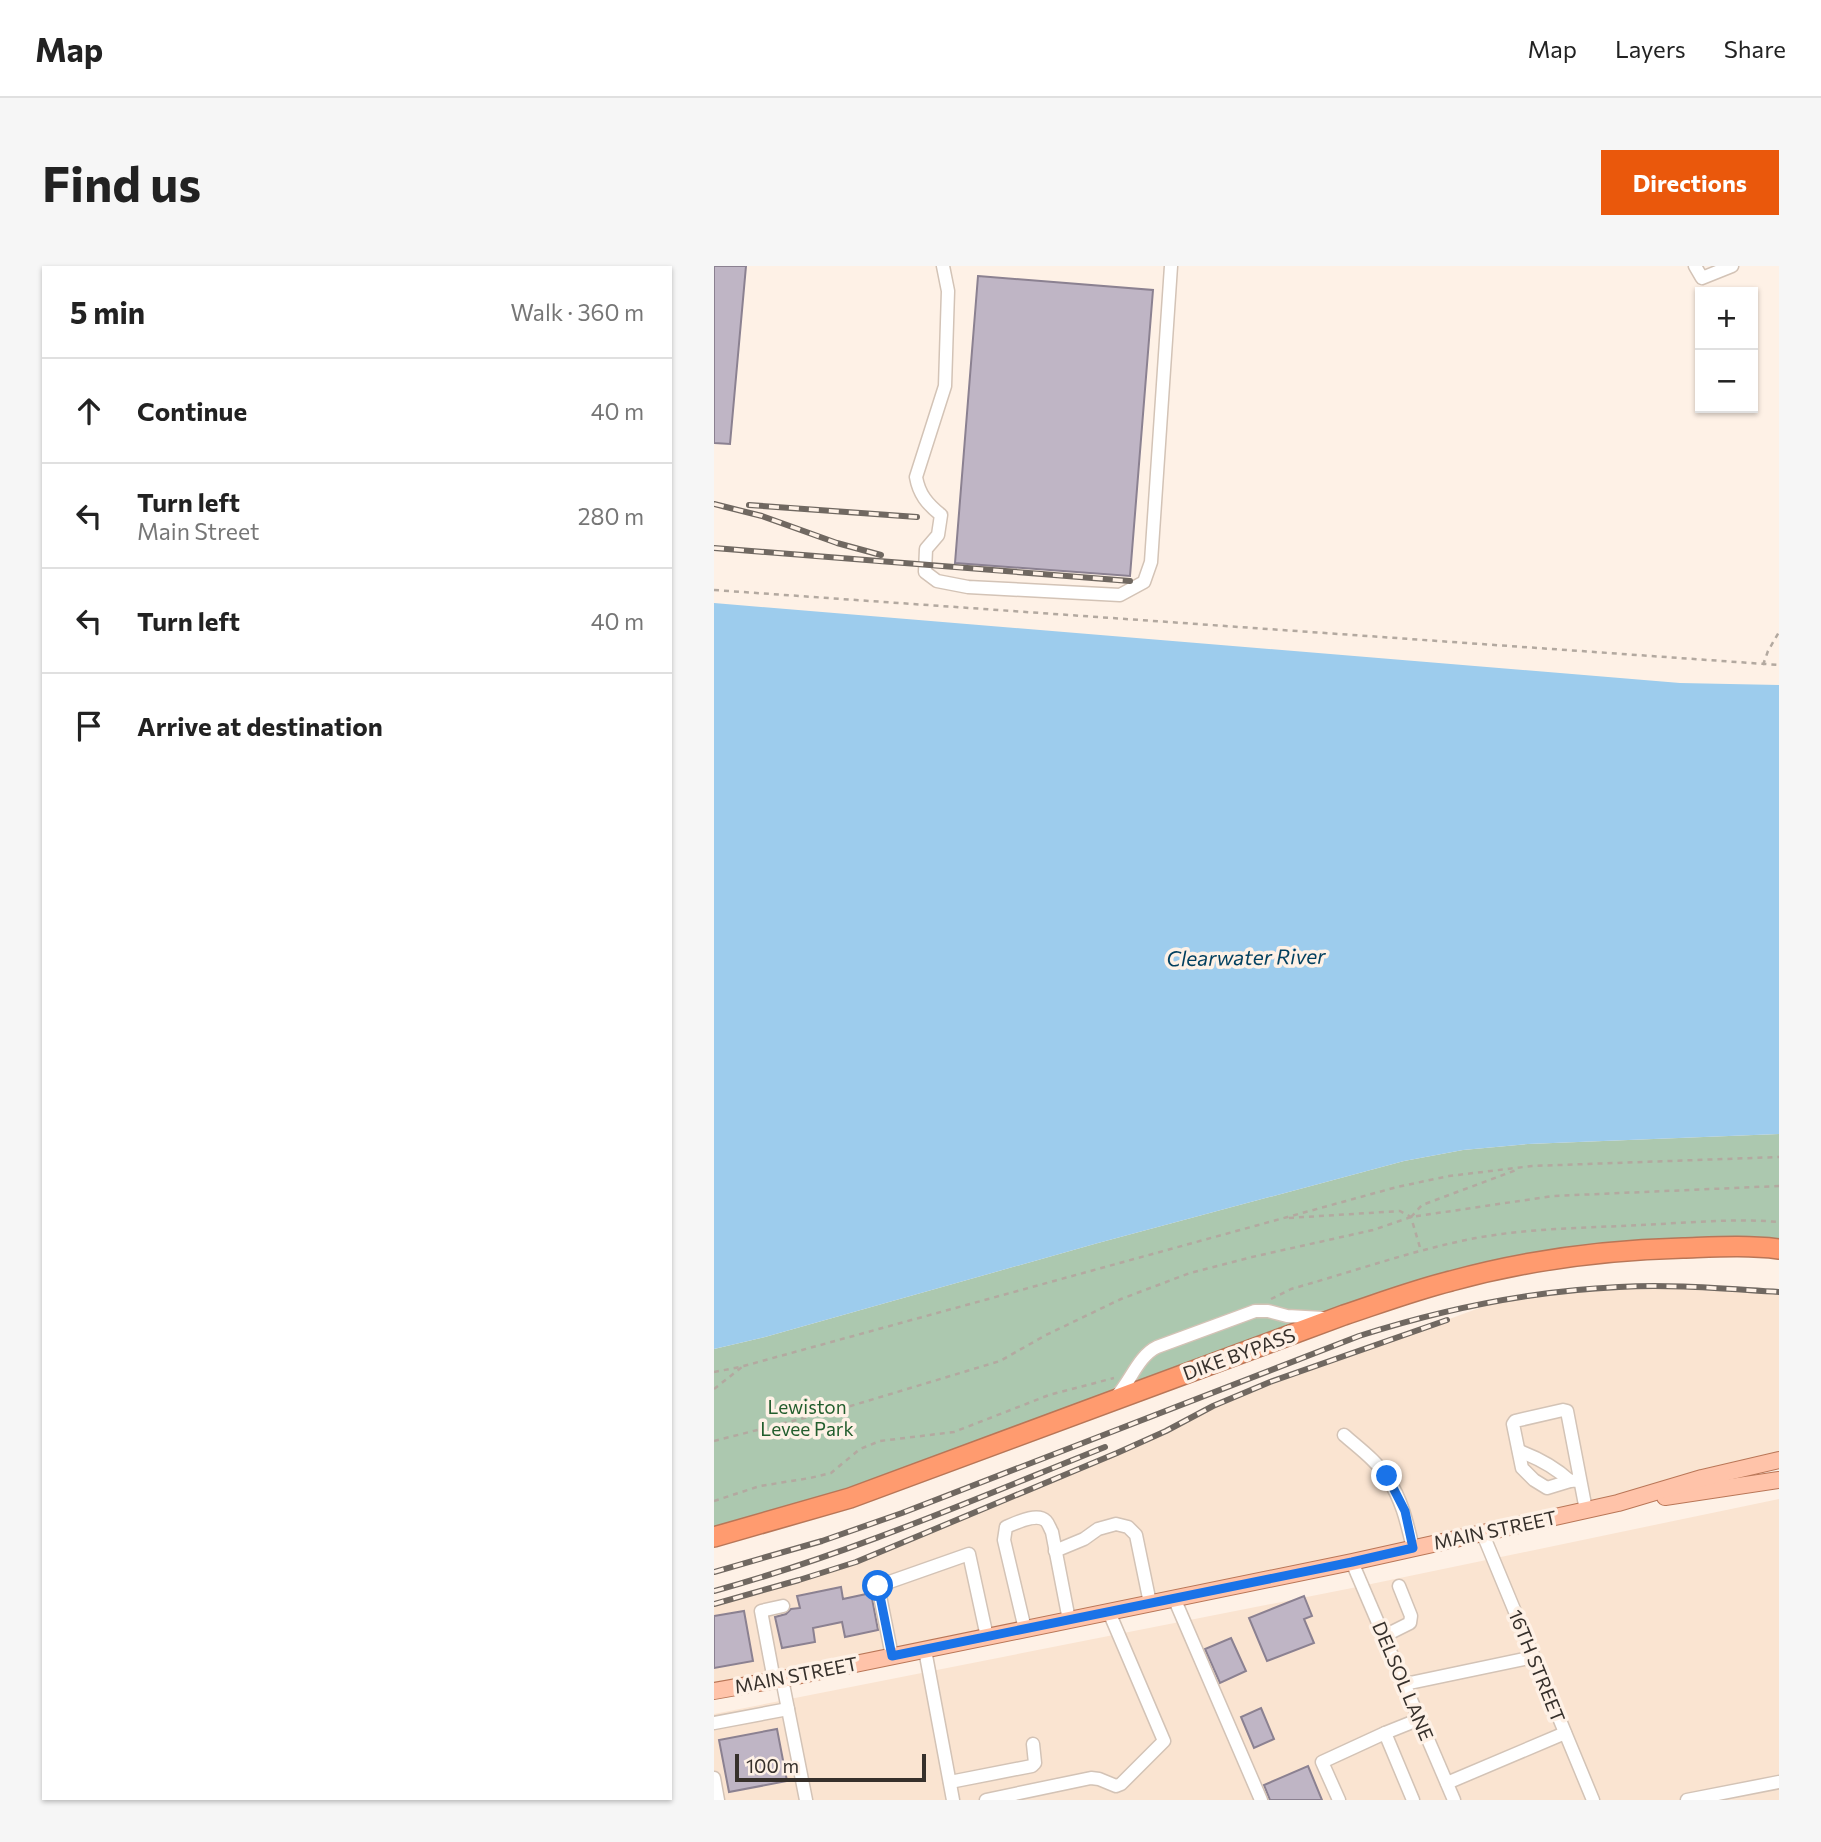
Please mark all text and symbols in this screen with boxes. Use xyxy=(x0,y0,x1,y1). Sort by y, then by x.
text: Map xyxy=(35,28,103,69)
text: Map xyxy=(1528,34,1577,63)
text: Layers xyxy=(1615,34,1686,63)
text: Share xyxy=(1724,34,1786,63)
button: Directions xyxy=(1601,150,1779,215)
text: Find us xyxy=(42,152,201,212)
map controls xyxy=(1695,287,1758,413)
button: + xyxy=(1695,287,1758,350)
text: 5 min xyxy=(70,293,145,330)
text: Walk · 360 m xyxy=(511,298,644,326)
button: − xyxy=(1695,350,1758,413)
icon: ahead xyxy=(70,392,108,430)
text: Continue xyxy=(137,395,247,426)
text: 40 m xyxy=(591,397,644,425)
text: Turn left xyxy=(137,486,240,517)
icon: left xyxy=(70,497,108,535)
text: 280 m xyxy=(578,502,644,530)
text: Main Street xyxy=(137,517,259,545)
icon: left xyxy=(70,602,108,640)
text: Turn left xyxy=(137,605,240,636)
text: 40 m xyxy=(591,607,644,635)
icon: arrive xyxy=(70,707,108,745)
text: Arrive at destination xyxy=(137,710,383,741)
water label: Clearwater River xyxy=(1166,943,1326,970)
street label: DIKE BYPASS xyxy=(1180,1323,1298,1384)
park label: Lewiston Levee Park xyxy=(760,1395,854,1440)
route end xyxy=(1371,1460,1402,1491)
street label: MAIN STREET xyxy=(1431,1505,1558,1554)
route start xyxy=(862,1570,893,1601)
street label: 16TH STREET xyxy=(1504,1606,1571,1726)
street label: DELSOL LANE xyxy=(1368,1618,1439,1744)
street label: MAIN STREET xyxy=(732,1651,860,1698)
scale bar xyxy=(735,1751,926,1783)
text: 100 m xyxy=(746,1754,799,1777)

